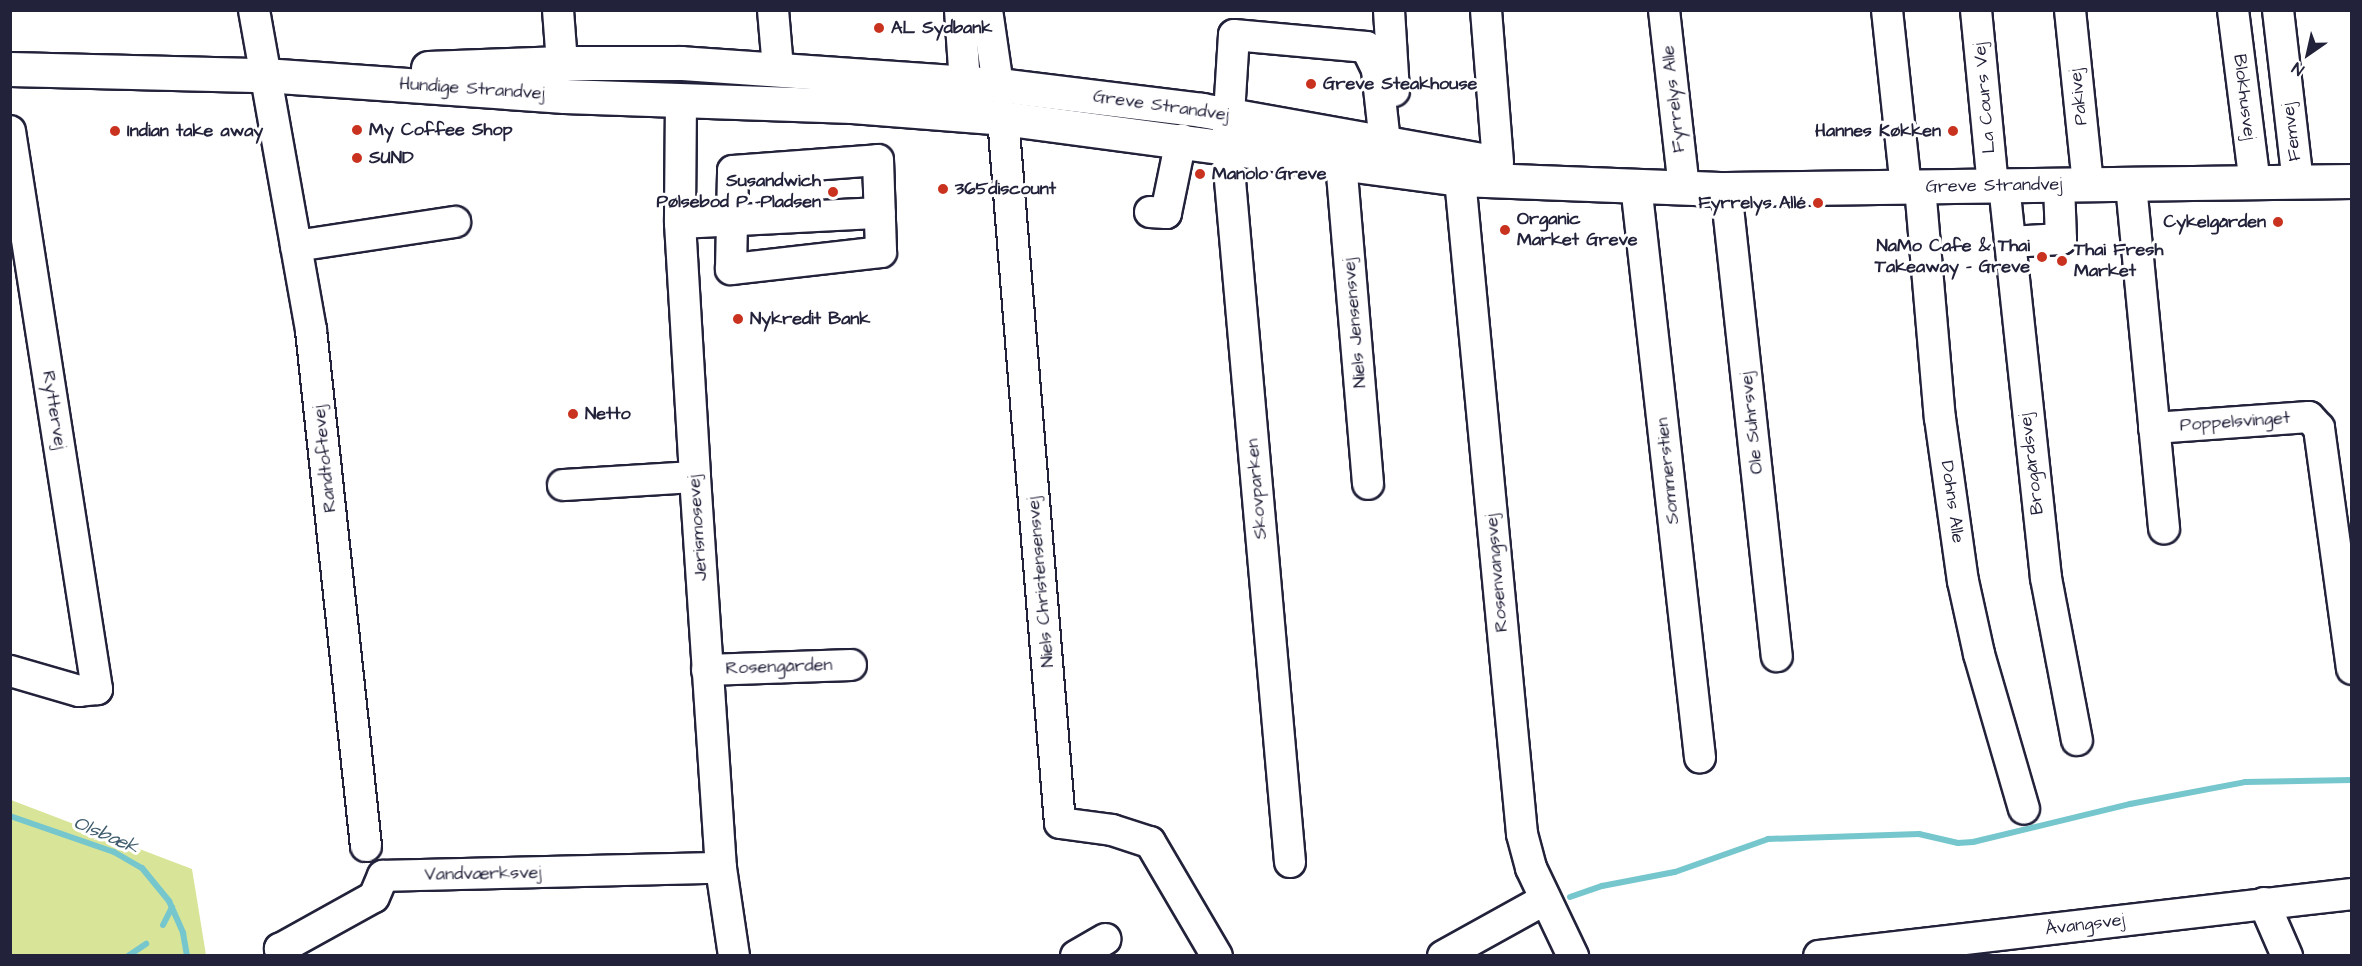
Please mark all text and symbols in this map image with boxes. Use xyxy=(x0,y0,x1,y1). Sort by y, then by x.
place label: AL Sydbank xyxy=(891,17,992,39)
marker: AL Sydbank xyxy=(872,21,886,35)
north arrow xyxy=(2278,24,2338,84)
street label: La Cours Vej xyxy=(1969,42,2001,154)
street label: Fyrrelys Alle xyxy=(1658,44,1690,154)
street label: Blokhusvej xyxy=(2228,53,2260,141)
text: N xyxy=(2288,57,2308,81)
street label: Pakivej xyxy=(2065,68,2093,126)
street label: Hundige Strandvej xyxy=(399,73,545,105)
place label: Greve Steakhouse xyxy=(1323,73,1477,95)
marker: Greve Steakhouse xyxy=(1304,77,1318,91)
street label: Greve Strandvej xyxy=(1092,86,1230,126)
street label: Femvej xyxy=(2278,102,2306,162)
place label: My Coffee Shop xyxy=(369,119,513,141)
place label: Indian take away xyxy=(127,120,263,142)
place label: Hannes Køkken xyxy=(1815,120,1941,142)
marker: My Coffee Shop xyxy=(350,123,364,137)
marker: Indian take away xyxy=(108,124,122,138)
marker: Hannes Køkken xyxy=(1946,124,1960,138)
place label: SUND xyxy=(369,147,414,169)
marker: SUND xyxy=(350,151,364,165)
place label: Manolo Greve xyxy=(1212,163,1327,185)
marker: Manolo Greve xyxy=(1193,167,1207,181)
place label: Susandwich Pølsebod P -Pladsen xyxy=(656,171,821,213)
street label: Greve Strandvej xyxy=(1925,174,2063,198)
place label: 365discount xyxy=(955,178,1056,200)
marker: 365discount xyxy=(936,182,950,196)
marker: Susandwich Pølsebod P -Pladsen xyxy=(826,185,840,199)
place label: Fyrrelys Allé xyxy=(1698,192,1806,214)
marker: Fyrrelys Allé xyxy=(1811,196,1825,210)
place label: Organic Market Greve xyxy=(1517,209,1637,252)
place label: Cykelgården xyxy=(2163,211,2266,233)
marker: Cykelgården xyxy=(2271,215,2285,229)
marker: Organic Market Greve xyxy=(1498,223,1512,237)
place label: NaMo Cafe & Thai Takeaway - Greve xyxy=(1875,236,2030,278)
place label: Thai Fresh Market xyxy=(2074,240,2163,282)
marker: NaMo Cafe & Thai Takeaway - Greve xyxy=(2035,250,2049,264)
marker: Thai Fresh Market xyxy=(2055,254,2069,268)
street label: Niels Jensensvej xyxy=(1339,257,1371,389)
place label: Nykredit Bank xyxy=(750,308,870,330)
marker: Nykredit Bank xyxy=(731,312,745,326)
street label: Ryttervej xyxy=(37,369,71,451)
street label: Ole Suhrsvej xyxy=(1736,371,1768,475)
place label: Netto xyxy=(585,403,631,425)
street label: Randtoftevej xyxy=(309,404,341,514)
marker: Netto xyxy=(566,407,580,421)
street label: Poppelsvinget xyxy=(2179,407,2291,437)
street label: Brogårdsvej xyxy=(2015,412,2049,516)
street label: Sommerstien xyxy=(1652,417,1684,525)
street label: Skovparken xyxy=(1242,438,1272,540)
street label: Dohns Alle xyxy=(1936,459,1968,545)
street label: Jerismosevej xyxy=(684,474,712,582)
street label: Niels Christensensvej xyxy=(1023,496,1059,668)
street label: Rosenvangsvej xyxy=(1481,513,1513,633)
street label: Rosengården xyxy=(725,654,833,680)
water label: Olsbæk xyxy=(70,811,142,859)
street label: Vandværksvej xyxy=(424,862,542,886)
street label: Åvangsvej xyxy=(2044,909,2126,941)

